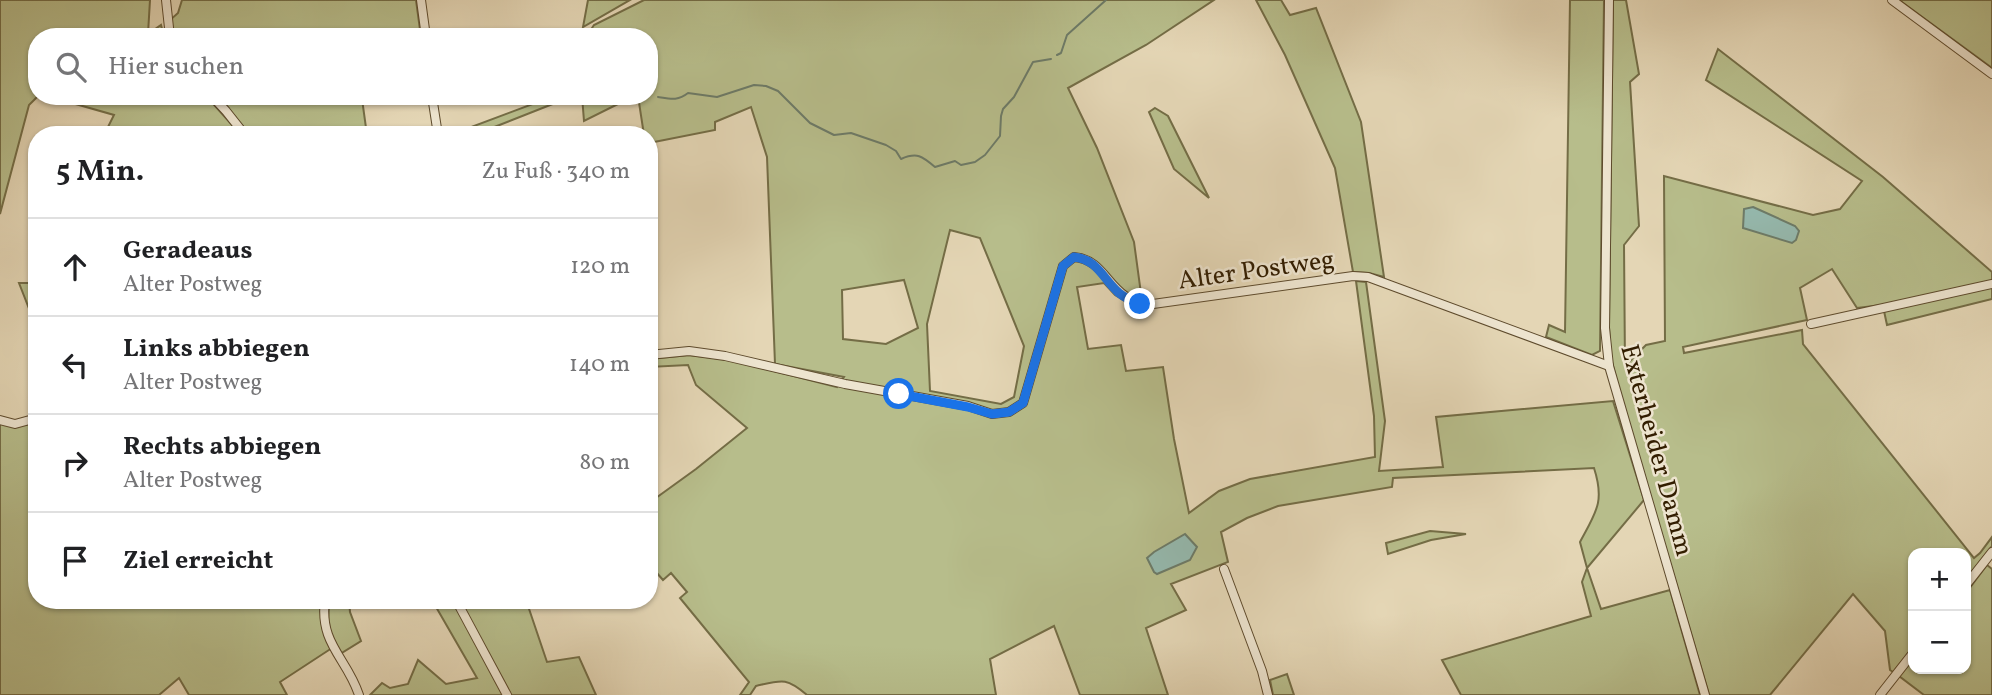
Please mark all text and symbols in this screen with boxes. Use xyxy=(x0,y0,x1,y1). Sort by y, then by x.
search box xyxy=(28,28,658,105)
icon: search xyxy=(52,48,90,86)
text: Hier suchen xyxy=(108,49,244,85)
text: 5 Min. xyxy=(56,151,144,193)
text: Zu Fuß · 340 m xyxy=(481,156,630,188)
text: Geradeaus xyxy=(123,233,252,269)
street label: Alter Postweg xyxy=(1176,242,1337,300)
icon: ahead xyxy=(56,248,94,286)
text: 120 m xyxy=(570,251,630,283)
text: Alter Postweg xyxy=(123,269,262,301)
route end xyxy=(1124,288,1155,319)
text: Links abbiegen xyxy=(123,331,310,367)
street label: Exterheider Damm xyxy=(1610,341,1702,560)
icon: left xyxy=(56,346,94,384)
text: 140 m xyxy=(569,349,630,381)
text: Alter Postweg xyxy=(123,367,262,399)
route start xyxy=(883,378,914,409)
text: Rechts abbiegen xyxy=(123,429,321,465)
icon: right xyxy=(56,444,94,482)
text: 80 m xyxy=(580,447,630,479)
text: Alter Postweg xyxy=(123,465,262,497)
icon: arrive xyxy=(56,542,94,580)
text: Ziel erreicht xyxy=(123,543,273,579)
map controls xyxy=(1908,548,1971,674)
button: + xyxy=(1908,548,1971,611)
button: − xyxy=(1908,611,1971,674)

